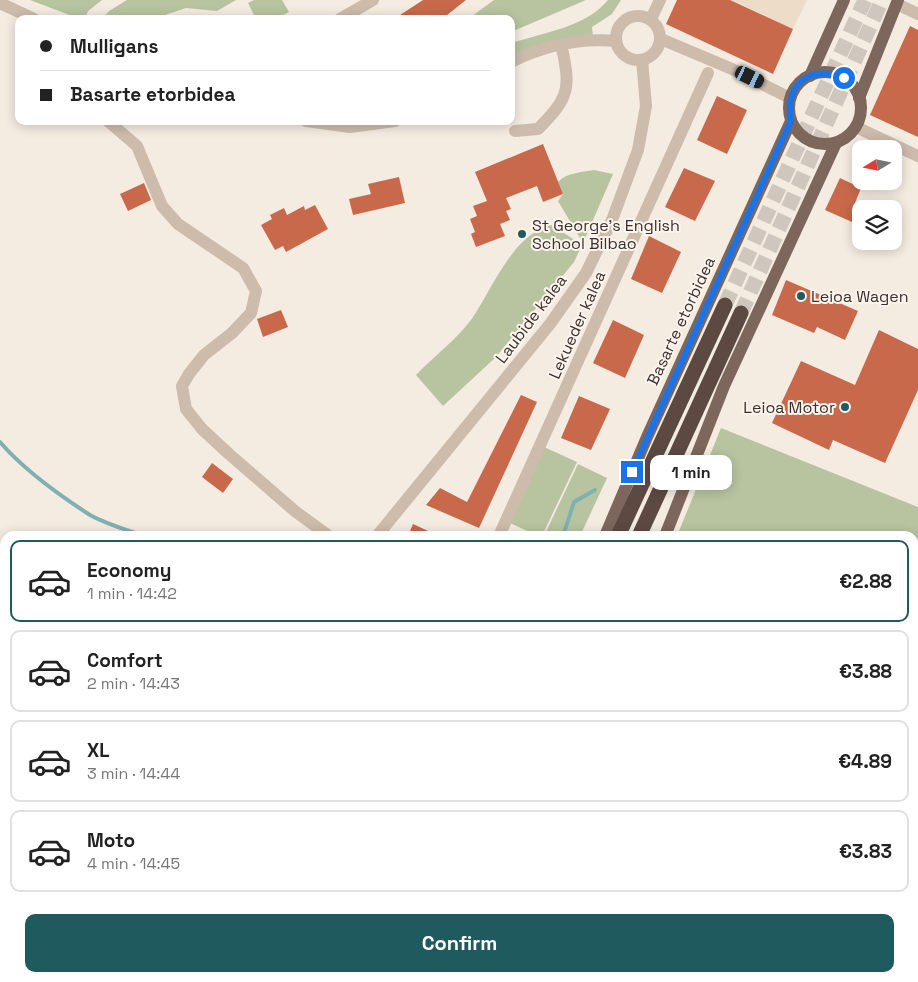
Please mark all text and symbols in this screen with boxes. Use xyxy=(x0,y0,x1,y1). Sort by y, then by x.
text: Mulligans xyxy=(70,34,158,59)
car xyxy=(733,64,766,90)
route start xyxy=(833,67,855,89)
text: Basarte etorbidea xyxy=(70,82,235,107)
north arrow xyxy=(852,140,902,190)
map controls xyxy=(852,140,902,250)
button: layers xyxy=(852,200,902,250)
place label: St George's English School Bilbao xyxy=(532,215,680,254)
marker: St George's English School Bilbao xyxy=(516,228,528,240)
street label: Basarte etorbidea xyxy=(642,253,720,389)
street label: Lekueder kalea xyxy=(544,268,610,382)
street label: Laubide kalea xyxy=(491,270,571,368)
place label: Leioa Wagen xyxy=(811,286,909,307)
marker: Leioa Wagen xyxy=(795,290,807,302)
place label: Leioa Motor xyxy=(743,397,835,418)
marker: Leioa Motor xyxy=(839,401,851,413)
callout: 1 min xyxy=(650,454,732,490)
route end xyxy=(621,461,643,483)
text: 1 min xyxy=(671,462,711,483)
text: Economy xyxy=(87,558,171,583)
icon: car xyxy=(27,559,72,604)
text: €2.88 xyxy=(839,569,892,594)
text: 1 min · 14:42 xyxy=(87,583,177,604)
text: Comfort xyxy=(87,648,163,673)
icon: car xyxy=(27,649,72,694)
text: €3.88 xyxy=(839,659,892,684)
text: 2 min · 14:43 xyxy=(87,673,180,694)
text: XL xyxy=(87,738,110,763)
icon: car xyxy=(27,739,72,784)
text: €4.89 xyxy=(838,749,892,774)
text: 3 min · 14:44 xyxy=(87,763,180,784)
text: Moto xyxy=(87,828,135,853)
icon: car xyxy=(27,829,72,874)
text: €3.83 xyxy=(839,839,892,864)
text: 4 min · 14:45 xyxy=(87,853,180,874)
button: Confirm xyxy=(25,914,894,972)

